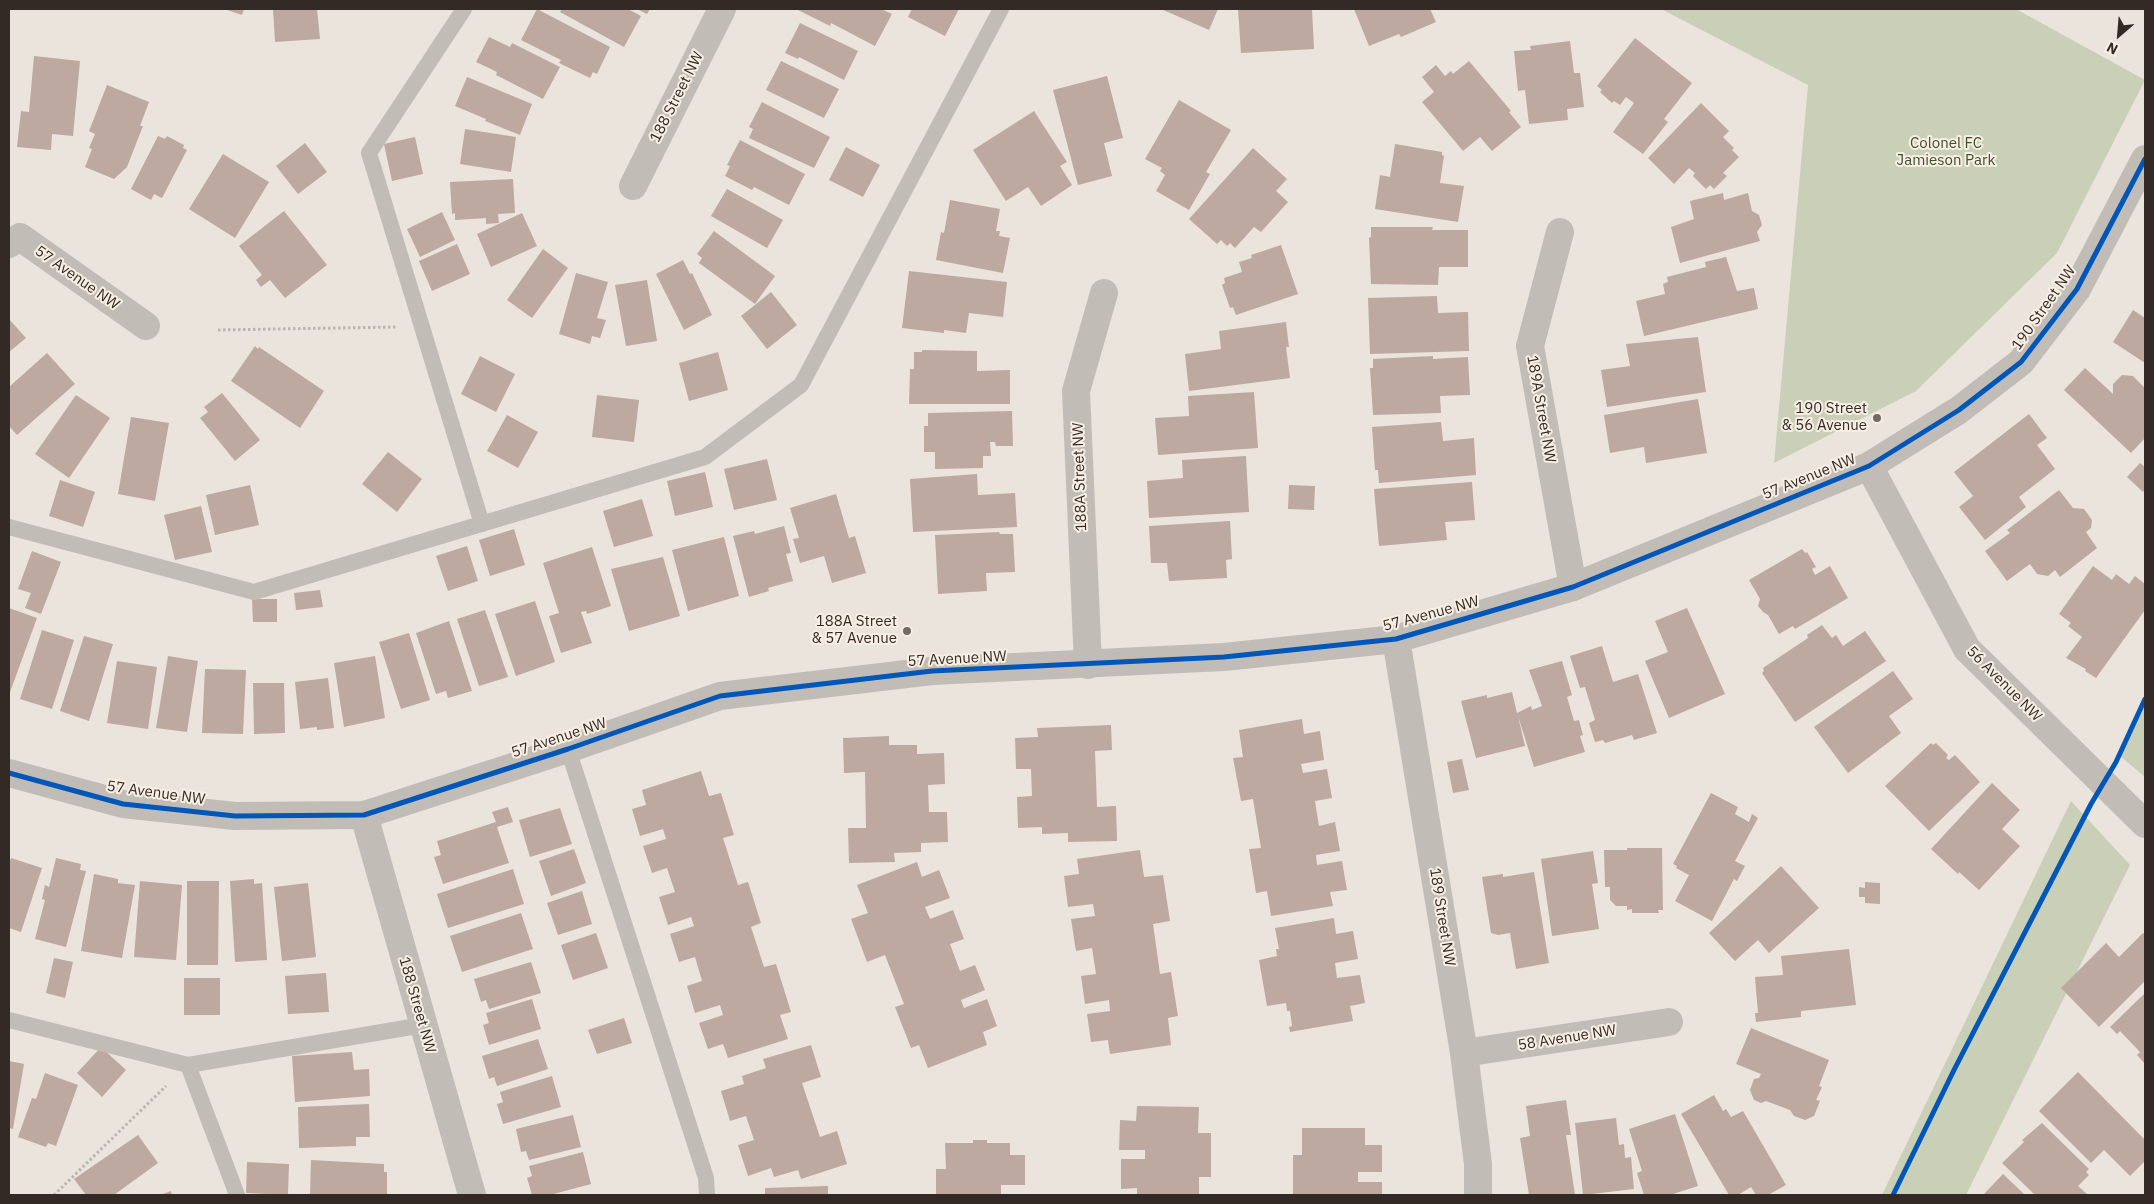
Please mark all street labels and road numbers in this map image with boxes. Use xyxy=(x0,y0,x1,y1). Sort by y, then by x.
street label: 188 Street NW xyxy=(646,49,708,145)
street label: 57 Avenue NW xyxy=(31,242,123,314)
street label: 190 Street NW xyxy=(2008,262,2080,354)
street label: 189A Street NW xyxy=(1523,354,1559,464)
street label: 188A Street NW xyxy=(1069,422,1091,532)
street label: 57 Avenue NW xyxy=(1760,450,1858,504)
street label: 57 Avenue NW xyxy=(1381,592,1481,636)
street label: 56 Avenue NW xyxy=(1963,643,2045,725)
street label: 57 Avenue NW xyxy=(907,647,1007,671)
street label: 57 Avenue NW xyxy=(509,714,609,762)
street label: 57 Avenue NW xyxy=(106,777,206,809)
street label: 189 Street NW xyxy=(1425,867,1459,967)
street label: 188 Street NW xyxy=(395,955,439,1055)
street label: 58 Avenue NW xyxy=(1517,1021,1617,1055)

